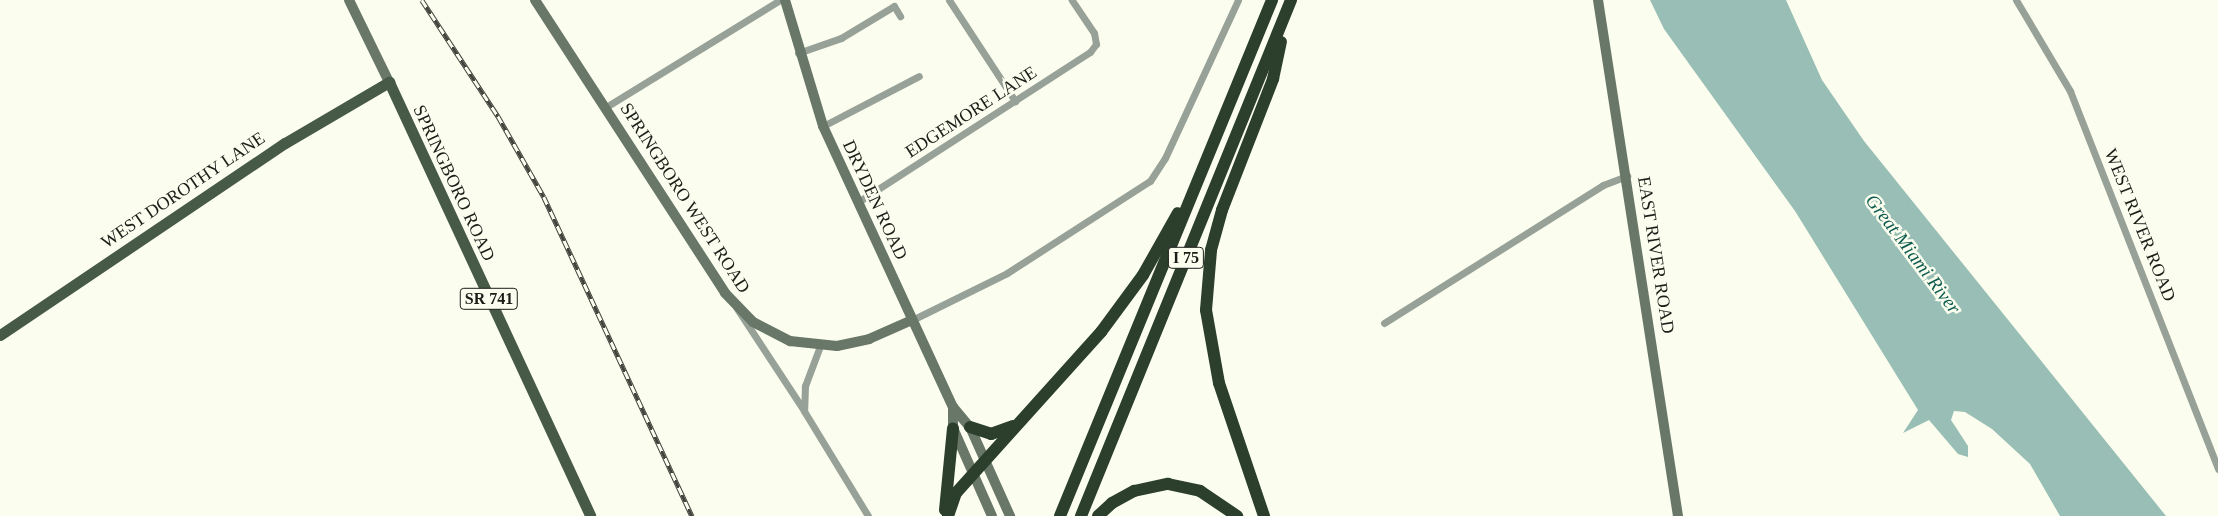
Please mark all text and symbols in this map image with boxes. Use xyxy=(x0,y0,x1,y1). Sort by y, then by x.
street label: EDGEMORE LANE xyxy=(901,61,1041,163)
street label: SPRINGBORO WEST ROAD xyxy=(615,99,755,297)
street label: SPRINGBORO ROAD xyxy=(408,102,500,264)
street label: WEST DOROTHY LANE xyxy=(97,127,269,253)
street label: DRYDEN ROAD xyxy=(838,137,912,263)
street label: WEST RIVER ROAD xyxy=(2099,145,2181,305)
street label: EAST RIVER ROAD xyxy=(1633,175,1679,335)
water label: Great Miami River xyxy=(1861,190,1965,318)
road number: I 75 xyxy=(1167,244,1205,272)
road number: SR 741 xyxy=(459,286,519,312)

